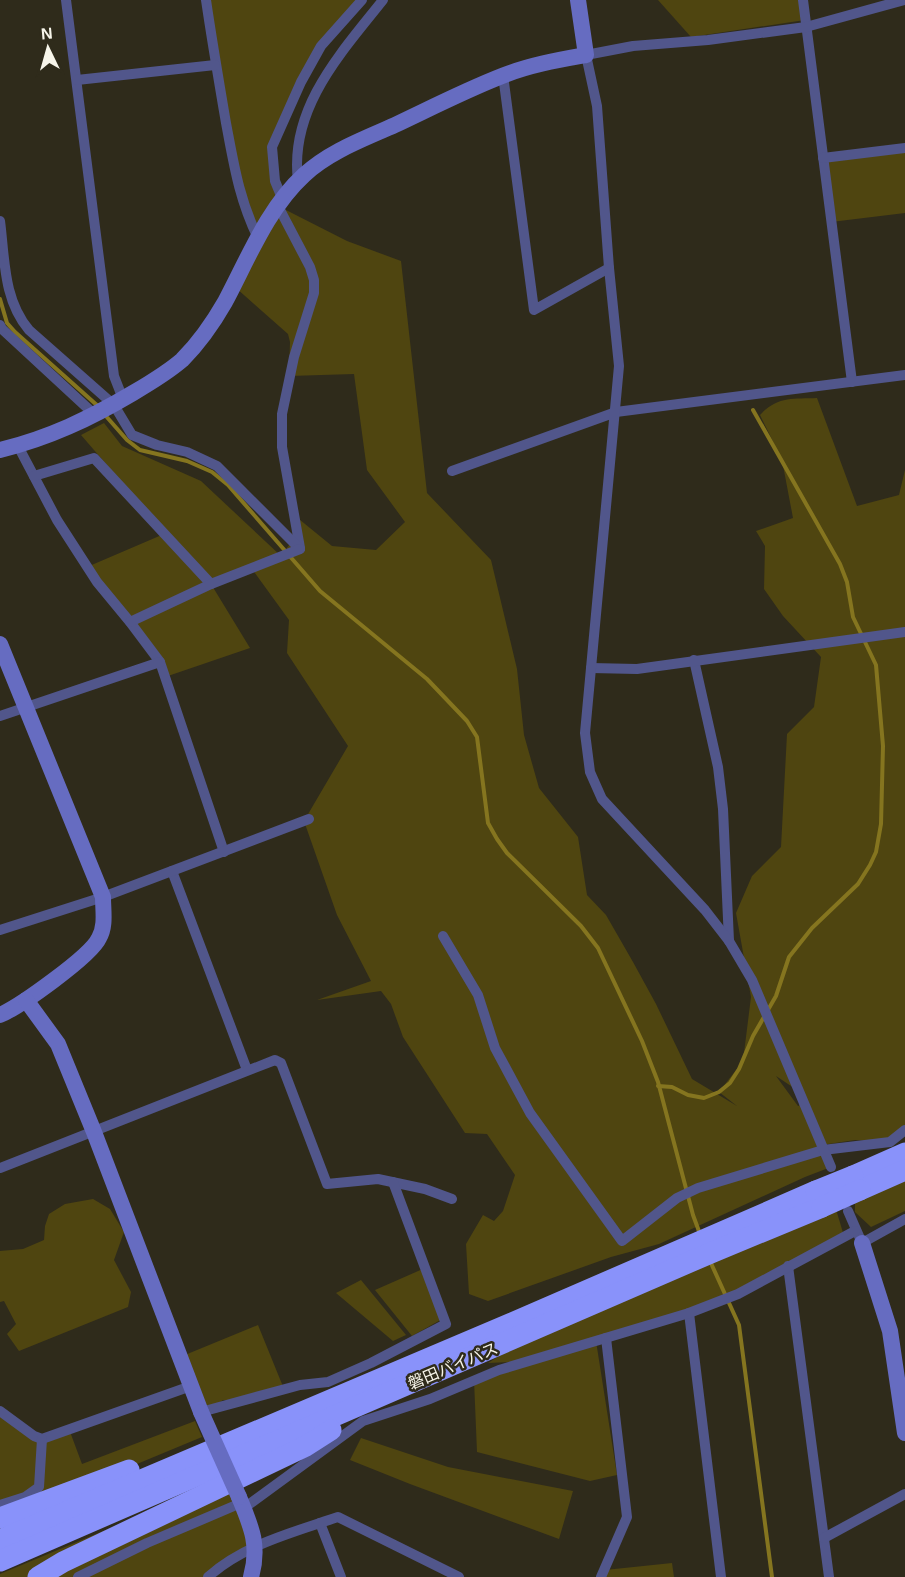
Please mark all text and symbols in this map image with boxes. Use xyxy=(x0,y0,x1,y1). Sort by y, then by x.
north arrow xyxy=(18,18,78,78)
text: N xyxy=(40,25,53,43)
street label: 磐田バイパス xyxy=(406,1339,500,1393)

